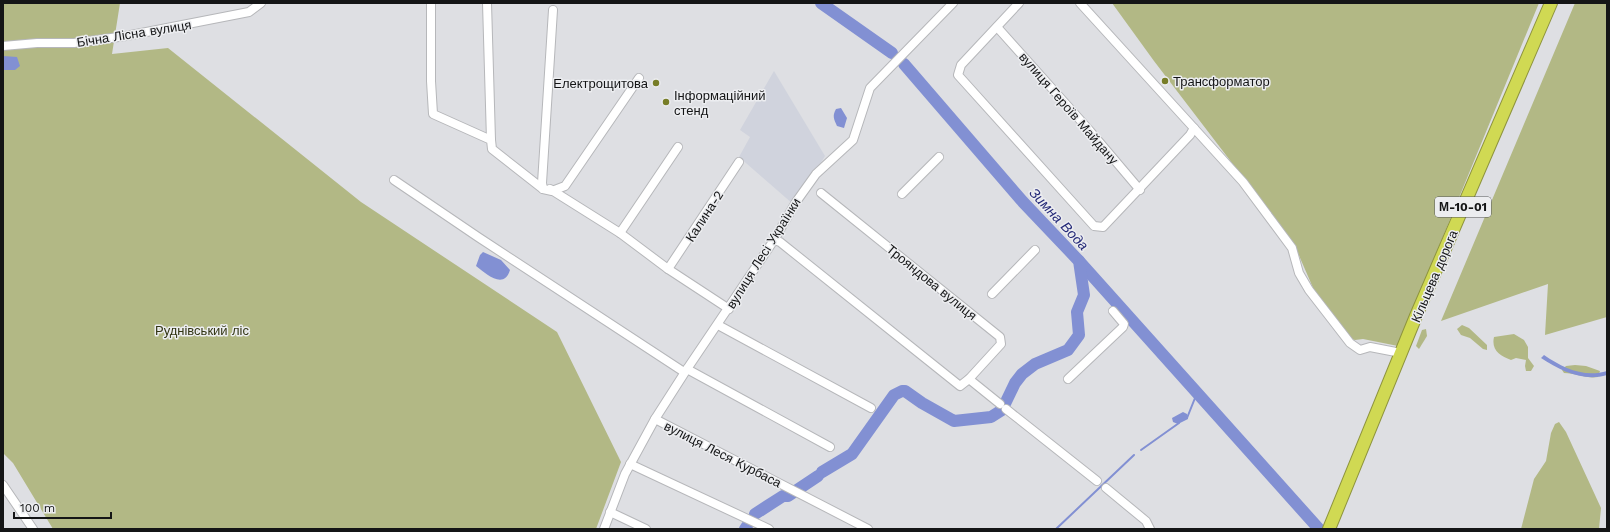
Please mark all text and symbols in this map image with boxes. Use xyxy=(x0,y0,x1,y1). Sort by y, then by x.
street label: Бічна Лісна вулиця xyxy=(76,17,193,50)
street label: вулиця Героїв Майдану xyxy=(1016,49,1122,168)
place label: Трансформатор xyxy=(1173,74,1270,89)
place label: Електрощитова xyxy=(553,76,649,91)
marker: Трансформатор xyxy=(1160,76,1170,86)
marker: Електрощитова xyxy=(651,78,661,88)
place label: Інформаційний стенд xyxy=(674,88,765,118)
marker: Інформаційний стенд xyxy=(661,97,671,107)
water label: Зимна Вода xyxy=(1026,185,1092,253)
street label: Калина-2 xyxy=(682,188,726,245)
street label: вулиця Лесі Українки xyxy=(723,195,804,311)
road number: М-10-01 xyxy=(1435,197,1491,217)
street label: Кільцева дорога xyxy=(1408,227,1461,325)
street label: Трояндова вулиця xyxy=(884,242,980,323)
park label: Руднівський ліс xyxy=(155,323,250,338)
street label: вулиця Леся Курбаса xyxy=(662,418,785,491)
scale bar xyxy=(14,494,111,520)
text: 100 m xyxy=(20,501,55,515)

